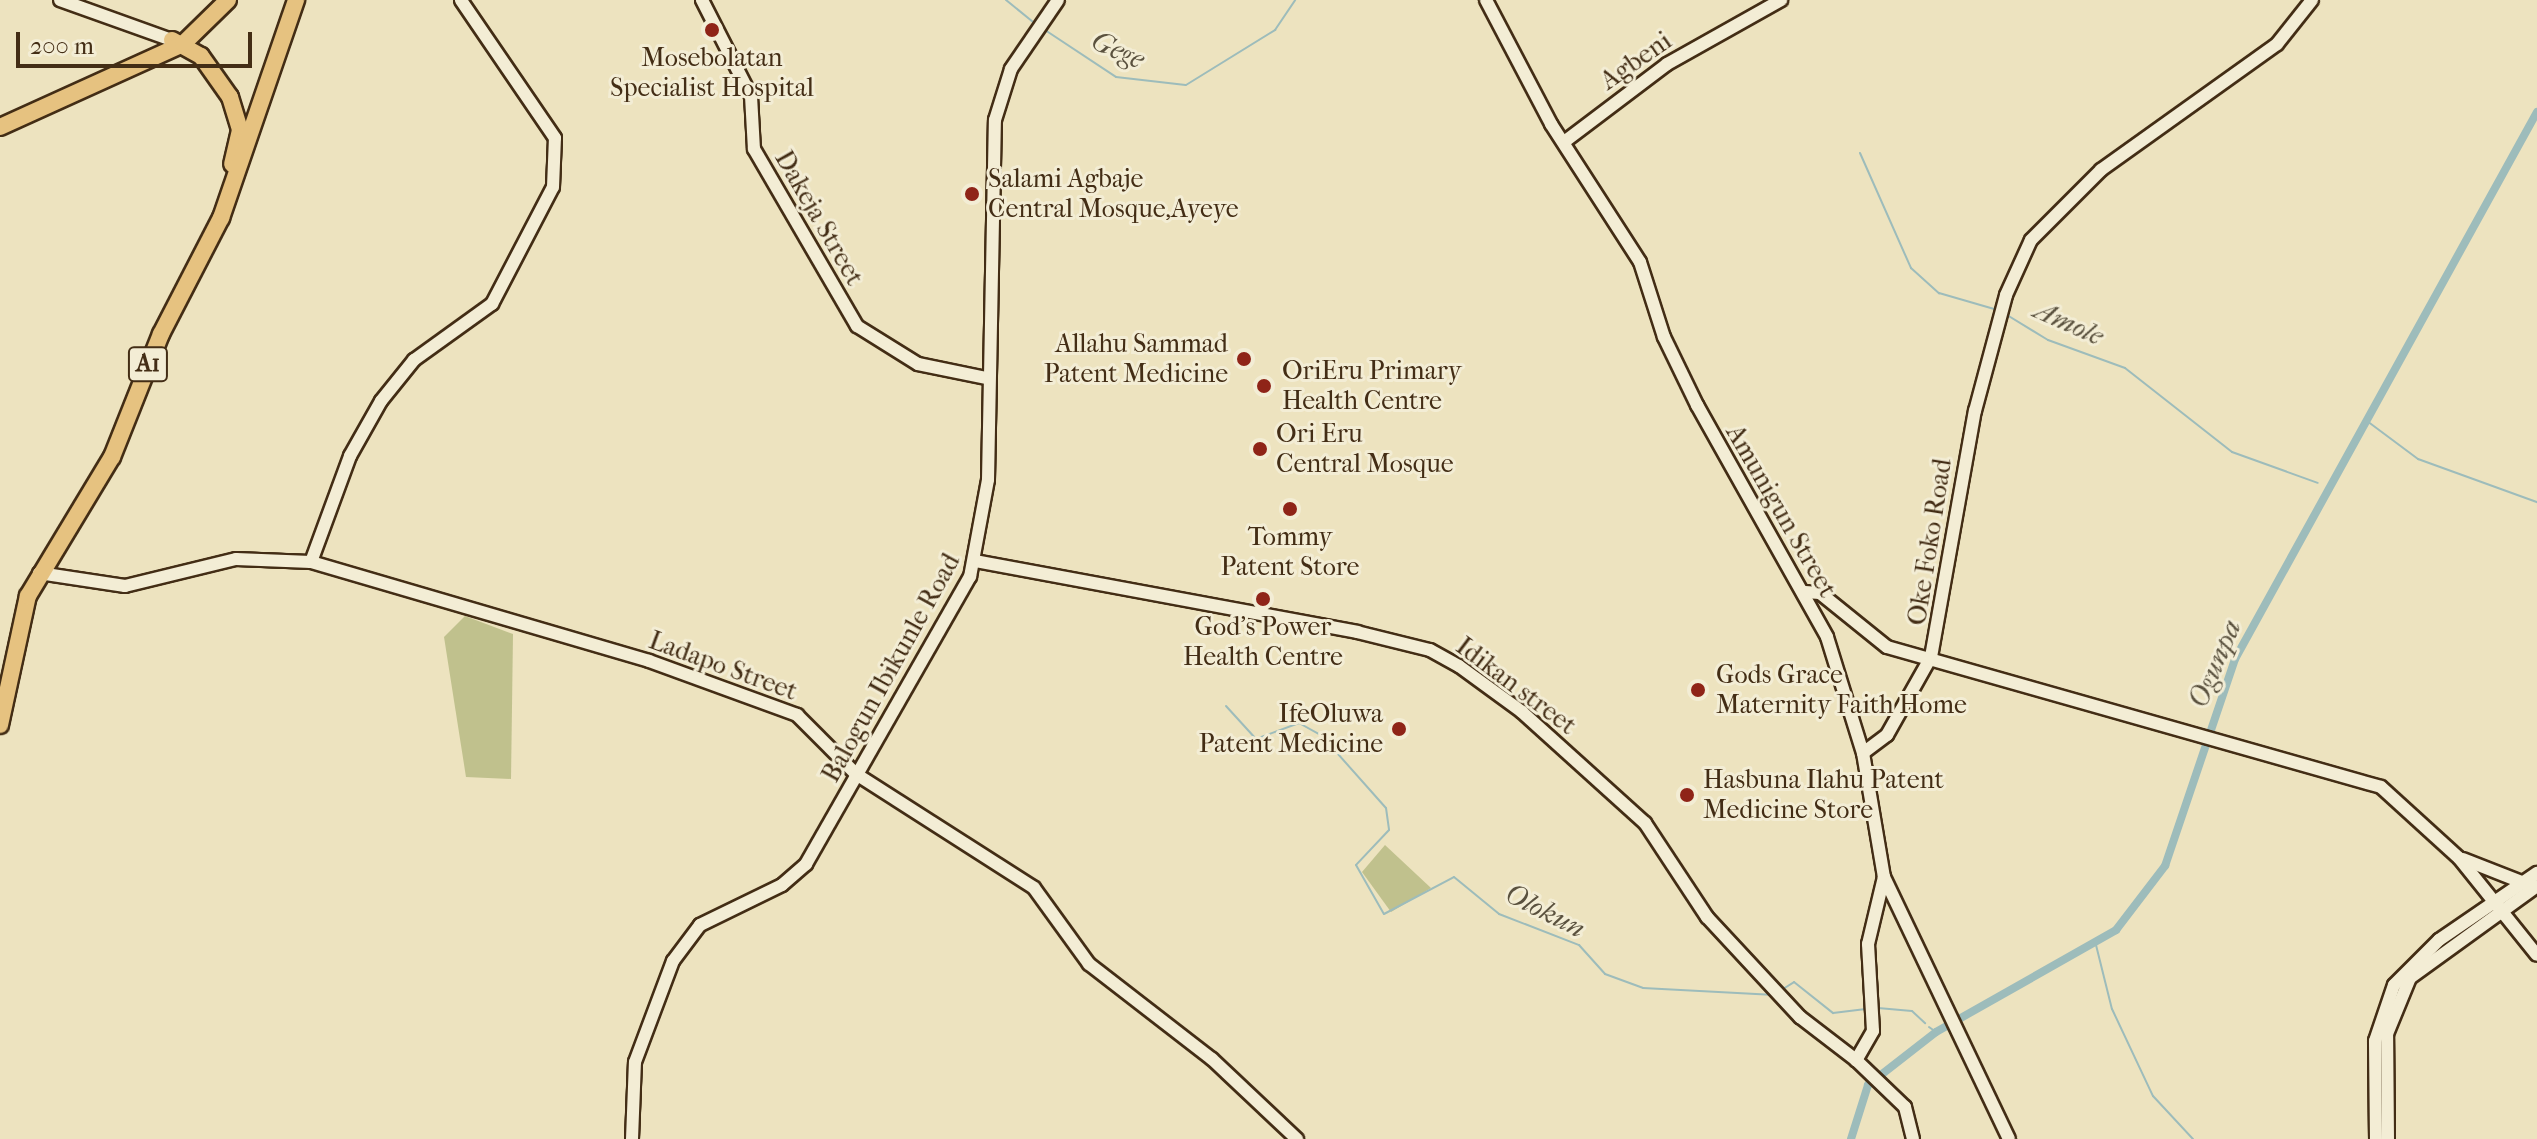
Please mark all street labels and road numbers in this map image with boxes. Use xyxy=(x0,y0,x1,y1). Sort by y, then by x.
street label: Agbeni xyxy=(1594,25,1678,97)
street label: Dakeja Street xyxy=(768,145,870,291)
road number: A1 xyxy=(126,344,170,384)
street label: Amunigun Street xyxy=(1719,419,1843,603)
street label: Oke Foko Road xyxy=(1901,456,1959,628)
street label: Balogun Ibikunle Road xyxy=(815,548,967,788)
street label: Ladapo Street xyxy=(645,625,801,707)
street label: Idikan street xyxy=(1450,631,1582,741)

